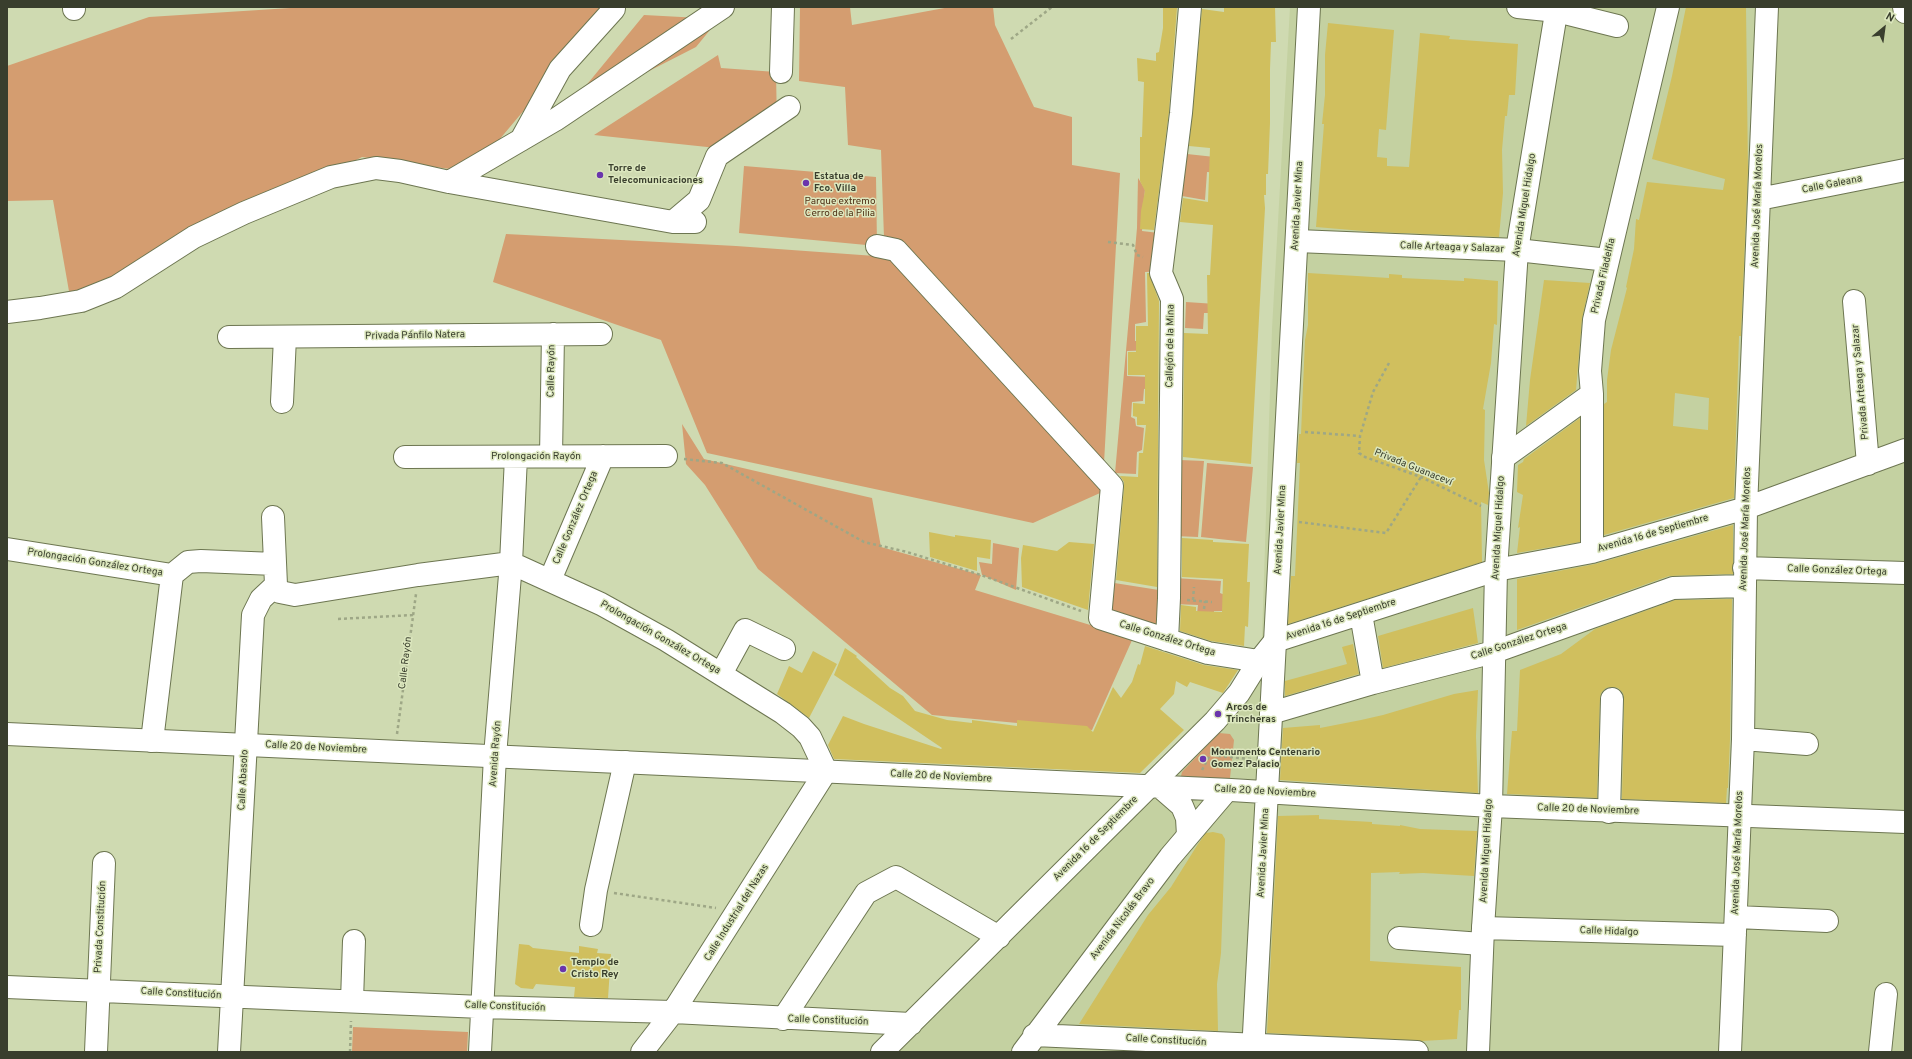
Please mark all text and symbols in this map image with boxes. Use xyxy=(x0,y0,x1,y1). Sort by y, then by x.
north arrow xyxy=(1864,8,1904,48)
text: N xyxy=(1883,9,1897,26)
street label: Avenida José María Morelos xyxy=(1750,144,1766,268)
street label: Avenida Miguel Hidalgo xyxy=(1511,152,1539,258)
street label: Avenida Javier Mina xyxy=(1290,161,1306,251)
place label: Torre de Telecomunicaciones xyxy=(608,163,703,186)
marker: Torre de Telecomunicaciones xyxy=(595,170,605,180)
place label: Estatua de Fco. Villa xyxy=(814,171,864,194)
street label: Calle Galeana xyxy=(1801,173,1863,197)
marker: Estatua de Fco. Villa xyxy=(801,178,811,188)
park label: Parque extremo Cerro de la Pilia xyxy=(805,196,875,220)
street label: Privada Filadelfia xyxy=(1589,237,1619,315)
street label: Calle Arteaga y Salazar xyxy=(1400,240,1504,256)
street label: Callejón de la Mina xyxy=(1164,304,1178,388)
street label: Privada Arteaga y Salazar xyxy=(1850,324,1872,440)
street label: Privada Pánfilo Natera xyxy=(365,329,465,343)
street label: Calle Rayón xyxy=(546,344,558,398)
street label: Privada Guanaceví xyxy=(1372,447,1454,489)
street label: Prolongación Rayón xyxy=(491,451,581,463)
street label: Avenida José María Morelos xyxy=(1738,467,1754,591)
street label: Calle González Ortega xyxy=(551,470,601,566)
street label: Avenida Miguel Hidalgo xyxy=(1490,475,1508,581)
street label: Avenida Javier Mina xyxy=(1273,485,1289,575)
street label: Avenida 16 de Septiembre xyxy=(1596,512,1710,556)
street label: Prolongación González Ortega xyxy=(26,546,164,580)
street label: Calle González Ortega xyxy=(1787,563,1887,579)
street label: Avenida 16 de Septiembre xyxy=(1284,597,1398,643)
street label: Prolongación González Ortega xyxy=(598,599,722,677)
street label: Calle González Ortega xyxy=(1117,619,1217,659)
street label: Calle González Ortega xyxy=(1470,621,1568,663)
street label: Calle Rayón xyxy=(397,636,415,690)
place label: Arcos de Trincheras xyxy=(1226,702,1276,726)
marker: Arcos de Trincheras xyxy=(1213,709,1223,719)
street label: Avenida Rayón xyxy=(488,720,504,788)
street label: Calle 20 de Noviembre xyxy=(265,739,367,757)
place label: Monumento Centenario Gomez Palacio xyxy=(1211,747,1320,770)
street label: Calle Abasolo xyxy=(236,749,252,811)
marker: Monumento Centenario Gomez Palacio xyxy=(1198,754,1208,764)
street label: Calle 20 de Noviembre xyxy=(890,768,992,786)
street label: Calle 20 de Noviembre xyxy=(1214,783,1316,801)
street label: Avenida José María Morelos xyxy=(1730,791,1746,915)
street label: Avenida 16 de Septiembre xyxy=(1051,794,1141,884)
street label: Avenida Miguel Hidalgo xyxy=(1478,798,1496,904)
street label: Calle 20 de Noviembre xyxy=(1537,802,1639,818)
street label: Avenida Javier Mina xyxy=(1256,808,1272,898)
street label: Calle Industrial del Nazas xyxy=(702,862,772,964)
street label: Avenida Nicolás Bravo xyxy=(1088,876,1158,962)
street label: Privada Constitución xyxy=(93,881,109,973)
street label: Calle Hidalgo xyxy=(1579,925,1639,939)
place label: Templo de Cristo Rey xyxy=(571,957,619,980)
marker: Templo de Cristo Rey xyxy=(558,964,568,974)
street label: Calle Constitución xyxy=(140,986,222,1002)
street label: Calle Constitución xyxy=(464,1000,546,1014)
street label: Calle Constitución xyxy=(787,1014,869,1028)
street label: Calle Constitución xyxy=(1125,1033,1207,1049)

